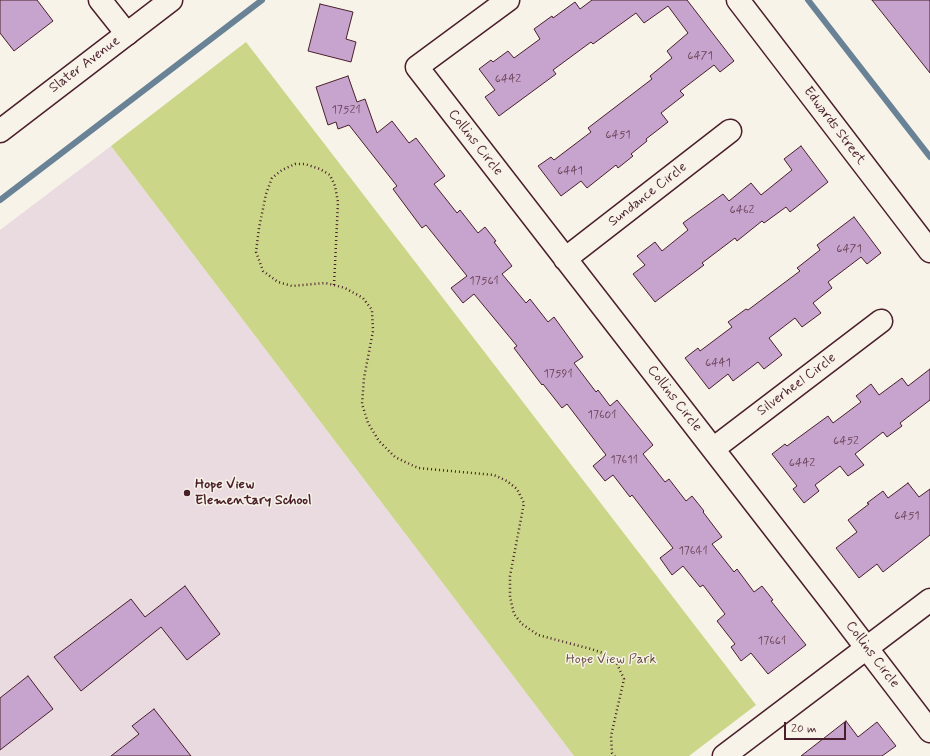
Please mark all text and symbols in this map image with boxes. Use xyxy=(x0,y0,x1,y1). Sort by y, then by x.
street label: Slater Avenue xyxy=(46,33,124,97)
house number: 6471 xyxy=(687,49,713,63)
house number: 6442 xyxy=(495,72,521,86)
street label: Edwards Street xyxy=(799,84,869,168)
house number: 17521 xyxy=(331,103,361,117)
street label: Collins Circle xyxy=(444,107,506,179)
house number: 6451 xyxy=(605,128,631,142)
street label: Sundance Circle xyxy=(605,159,691,231)
house number: 6441 xyxy=(557,164,583,178)
house number: 6462 xyxy=(730,203,754,217)
house number: 6471 xyxy=(836,242,862,256)
house number: 17561 xyxy=(469,274,499,288)
street label: Silverheel Circle xyxy=(754,350,840,420)
house number: 6441 xyxy=(705,356,731,370)
street label: Collins Circle xyxy=(643,363,705,435)
house number: 17591 xyxy=(543,367,573,381)
house number: 17601 xyxy=(588,408,616,422)
house number: 6452 xyxy=(833,434,859,448)
house number: 17611 xyxy=(610,453,638,467)
house number: 6442 xyxy=(789,456,815,470)
place label: Hope View Elementary School xyxy=(195,477,311,510)
marker: Hope View Elementary School xyxy=(182,488,192,498)
house number: 6451 xyxy=(894,509,920,523)
house number: 17641 xyxy=(678,544,708,558)
street label: Collins Circle xyxy=(841,618,903,692)
house number: 17661 xyxy=(758,634,786,648)
park label: Hope View Park xyxy=(566,652,656,668)
scale bar xyxy=(786,714,848,740)
text: 20 m xyxy=(791,721,817,737)

